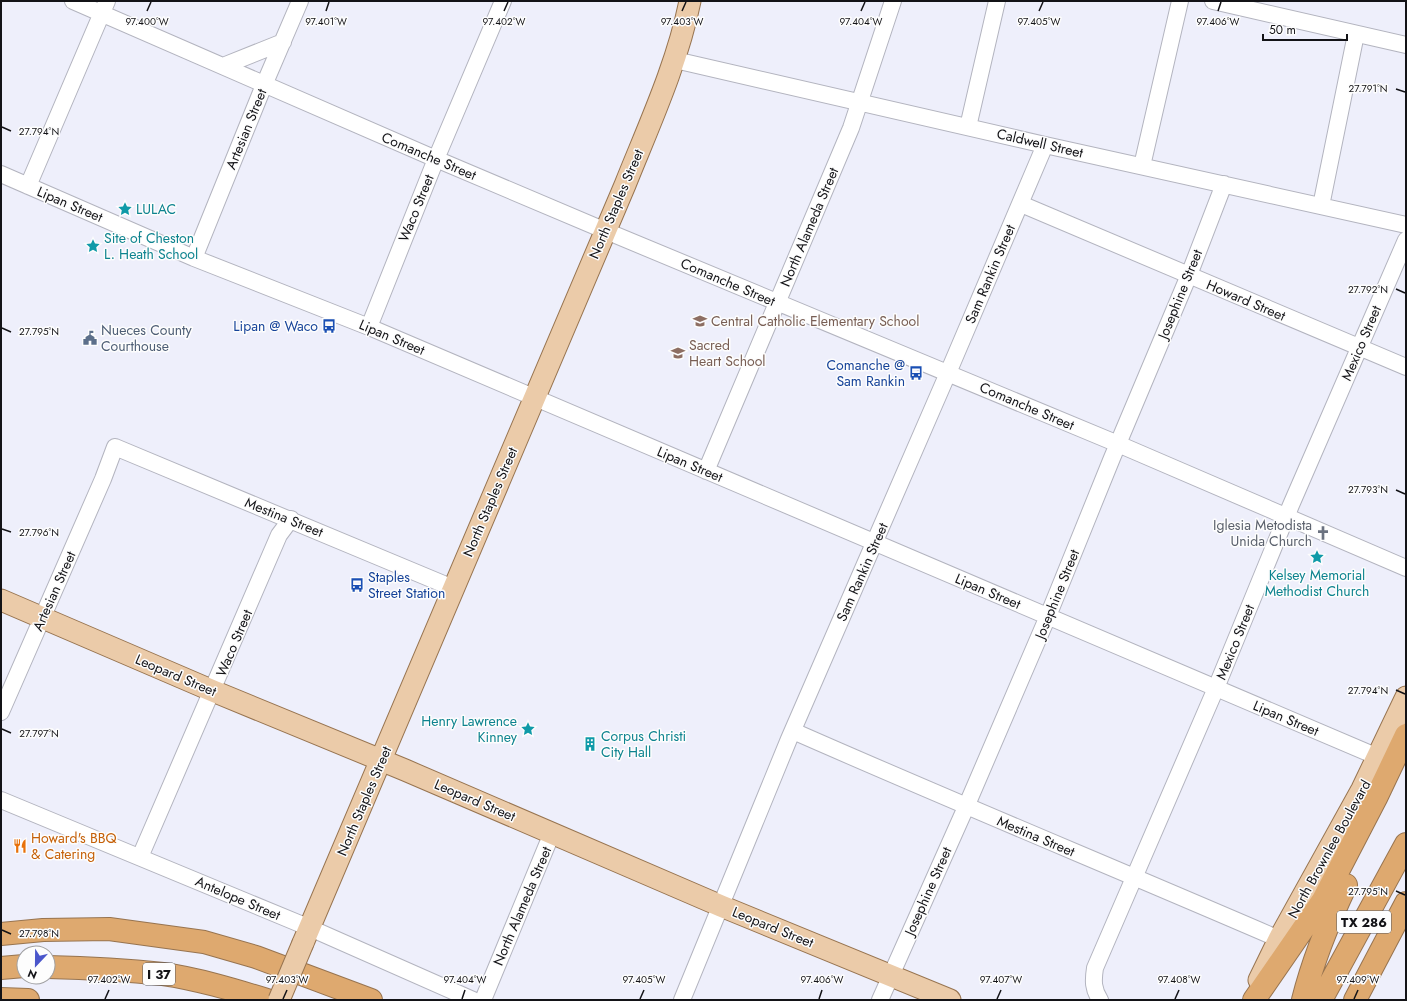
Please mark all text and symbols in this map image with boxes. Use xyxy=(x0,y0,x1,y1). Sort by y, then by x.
text: 97.400°W xyxy=(125,14,169,29)
text: 97.401°W xyxy=(305,14,347,29)
text: 97.402°W xyxy=(483,14,526,29)
text: 97.403°W xyxy=(661,14,703,29)
text: 97.404°W xyxy=(839,14,883,29)
text: 97.405°W xyxy=(1018,14,1061,29)
text: 97.406°W xyxy=(1197,14,1240,29)
scale bar xyxy=(1263,16,1347,42)
text: 50 m xyxy=(1269,21,1296,39)
text: 27.791°N xyxy=(1349,81,1387,96)
street label: Artesian Street xyxy=(221,85,272,172)
street label: Caldwell Street xyxy=(995,123,1086,163)
text: 27.794°N xyxy=(19,124,59,139)
street label: Comanche Street xyxy=(379,127,480,185)
street label: North Staples Street xyxy=(584,145,648,262)
street label: North Alameda Street xyxy=(775,164,843,290)
street label: Waco Street xyxy=(393,171,439,245)
street label: Lipan Street xyxy=(34,181,107,227)
place label: LULAC xyxy=(136,199,176,219)
place icon: LULAC xyxy=(117,201,133,217)
street label: Sam Rankin Street xyxy=(960,221,1020,327)
place label: Site of Cheston L. Heath School xyxy=(104,228,198,264)
place icon: Site of Cheston L. Heath School xyxy=(85,238,101,254)
street label: Josephine Street xyxy=(1152,246,1207,344)
street label: Comanche Street xyxy=(678,253,779,311)
street label: Howard Street xyxy=(1203,274,1289,326)
text: 27.792°N xyxy=(1348,282,1388,297)
street label: Mexico Street xyxy=(1336,302,1386,384)
place label: Central Catholic Elementary School xyxy=(711,311,919,331)
school or university icon: Central Catholic Elementary School xyxy=(692,313,708,329)
street label: Lipan Street xyxy=(356,314,429,360)
place label: Lipan @ Waco xyxy=(233,316,318,336)
bus stop icon: Lipan @ Waco xyxy=(321,318,337,334)
place label: Nueces County Courthouse xyxy=(101,320,192,356)
text: 27.795°N xyxy=(19,324,59,339)
public building icon: Nueces County Courthouse xyxy=(82,330,98,346)
place label: Sacred Heart School xyxy=(689,335,766,371)
school or university icon: Sacred Heart School xyxy=(670,345,686,361)
place label: Comanche @ Sam Rankin xyxy=(827,355,905,391)
bus stop icon: Comanche @ Sam Rankin xyxy=(908,365,924,381)
street label: Comanche Street xyxy=(977,377,1078,435)
street label: Lipan Street xyxy=(654,441,727,487)
street label: North Staples Street xyxy=(458,443,522,560)
text: 27.793°N xyxy=(1348,482,1388,497)
street label: Mestina Street xyxy=(242,492,327,542)
place label: Iglesia Metodista Unida Church xyxy=(1213,515,1312,551)
street label: Sam Rankin Street xyxy=(831,519,893,625)
text: 27.796°N xyxy=(19,525,59,540)
church icon: Iglesia Metodista Unida Church xyxy=(1315,525,1331,541)
street label: Josephine Street xyxy=(1029,546,1084,644)
street label: Artesian Street xyxy=(27,547,81,634)
place icon: Kelsey Memorial Methodist Church xyxy=(1309,549,1325,565)
place label: Kelsey Memorial Methodist Church xyxy=(1265,565,1369,601)
place label: Staples Street Station xyxy=(368,567,445,603)
street label: Lipan Street xyxy=(952,568,1025,614)
bus stop icon: Staples Street Station xyxy=(349,577,365,593)
street label: Mexico Street xyxy=(1211,601,1259,683)
street label: Waco Street xyxy=(211,606,257,680)
street label: Leopard Street xyxy=(132,649,220,701)
text: 27.794°N xyxy=(1348,683,1388,698)
street label: Lipan Street xyxy=(1250,695,1323,741)
place label: Henry Lawrence Kinney xyxy=(421,711,518,747)
place icon: Henry Lawrence Kinney xyxy=(520,721,536,737)
text: 27.797°N xyxy=(19,726,59,741)
place label: Corpus Christi City Hall xyxy=(601,726,686,762)
building icon: Corpus Christi City Hall xyxy=(582,736,598,752)
street label: North Staples Street xyxy=(332,742,396,859)
street label: Leopard Street xyxy=(431,774,519,826)
street label: North Brownlee Boulevard xyxy=(1283,776,1375,922)
street label: Mestina Street xyxy=(994,811,1079,862)
place label: Howard's BBQ & Catering xyxy=(31,828,118,864)
restaurant icon: Howard's BBQ & Catering xyxy=(12,838,28,854)
street label: North Alameda Street xyxy=(488,843,556,969)
street label: Josephine Street xyxy=(899,843,957,940)
street label: Antelope Street xyxy=(192,871,284,925)
text: 27.795°N xyxy=(1348,884,1388,899)
street label: Leopard Street xyxy=(729,902,817,953)
road number: TX 286 xyxy=(1337,911,1391,933)
text: 27.798°N xyxy=(19,926,59,941)
north arrow xyxy=(16,945,56,985)
road number: I 37 xyxy=(143,963,175,985)
text: N xyxy=(25,965,39,983)
text: 97.402°W xyxy=(88,972,131,987)
text: 97.403°W xyxy=(266,972,308,987)
text: 97.404°W xyxy=(443,972,487,987)
text: 97.405°W xyxy=(623,972,666,987)
text: 97.406°W xyxy=(801,972,844,987)
text: 97.407°W xyxy=(980,972,1022,987)
text: 97.408°W xyxy=(1158,972,1200,987)
text: 97.409°W xyxy=(1337,972,1380,987)

